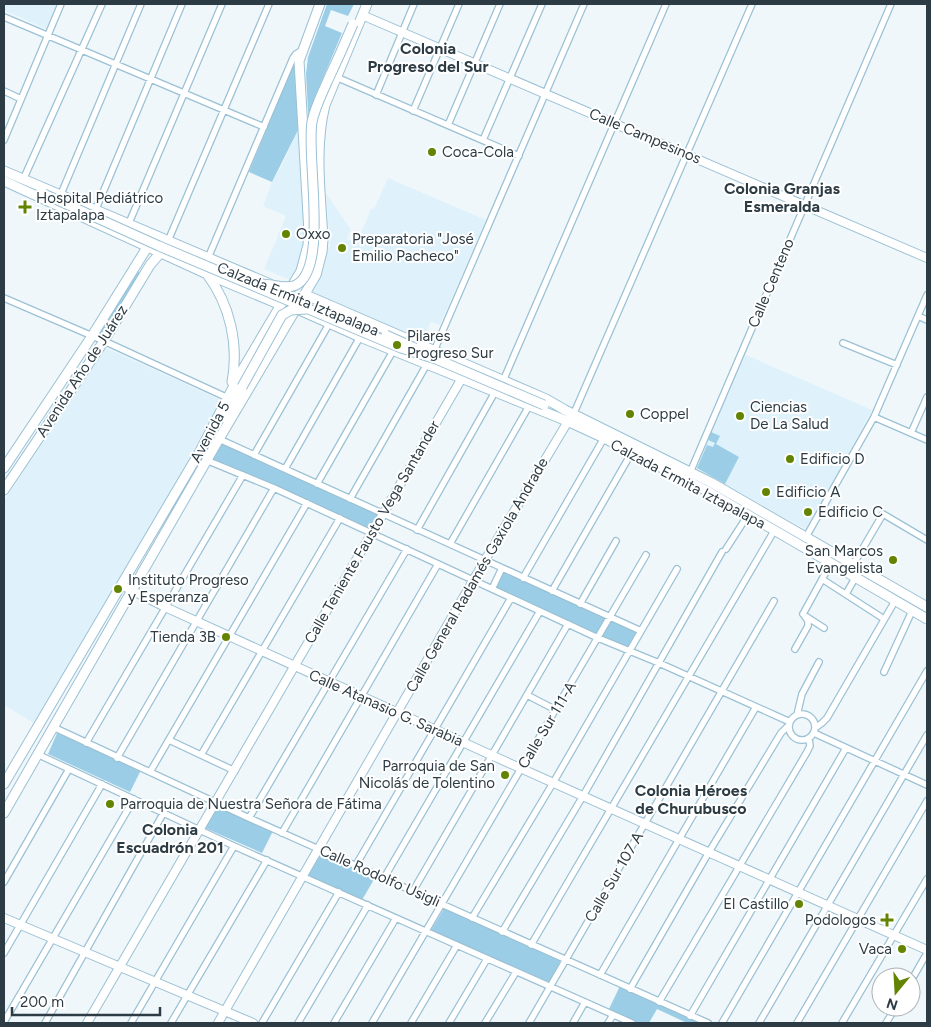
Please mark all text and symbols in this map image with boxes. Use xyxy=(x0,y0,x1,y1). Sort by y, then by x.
district label: Colonia Progreso del Sur xyxy=(367,39,489,76)
street label: Calle Campesinos xyxy=(586,104,704,168)
place label: Coca-Cola xyxy=(442,143,514,161)
marker: Coca-Cola xyxy=(426,146,438,158)
district label: Colonia Granjas Esmeralda xyxy=(724,179,841,216)
place label: Hospital Pediátrico Iztapalapa xyxy=(36,189,164,224)
marker: Hospital Pediátrico Iztapalapa xyxy=(18,200,32,214)
place label: Oxxo xyxy=(296,225,331,243)
marker: Oxxo xyxy=(280,228,292,240)
place label: Preparatoria "José Emilio Pacheco" xyxy=(352,230,474,265)
street label: Calle Centeno xyxy=(744,235,798,330)
marker: Preparatoria "José Emilio Pacheco" xyxy=(336,242,348,254)
street label: Calzada Ermita Iztapalapa xyxy=(215,258,381,340)
street label: Avenida Año de Juárez xyxy=(33,302,131,440)
place label: Pilares Progreso Sur xyxy=(407,327,494,362)
marker: Pilares Progreso Sur xyxy=(391,339,403,351)
street label: Avenida 5 xyxy=(186,398,234,466)
place label: Ciencias De La Salud xyxy=(750,398,829,433)
place label: Coppel xyxy=(640,405,689,423)
marker: Coppel xyxy=(624,408,636,420)
marker: Ciencias De La Salud xyxy=(734,410,746,422)
street label: Calle Teniente Fausto Vega Santander xyxy=(301,417,443,647)
street label: Calzada Ermita Iztapalapa xyxy=(607,435,769,533)
place label: Edificio D xyxy=(800,450,865,468)
marker: Edificio D xyxy=(784,453,796,465)
street label: Calle General Radamés Gaxiola Andrade xyxy=(402,454,552,696)
place label: Edificio A xyxy=(776,483,840,501)
marker: Edificio A xyxy=(760,486,772,498)
place label: Edificio C xyxy=(818,503,883,521)
marker: Edificio C xyxy=(802,506,814,518)
place label: San Marcos Evangelista xyxy=(805,542,883,577)
marker: San Marcos Evangelista xyxy=(887,554,899,566)
place label: Instituto Progreso y Esperanza xyxy=(128,571,249,606)
marker: Instituto Progreso y Esperanza xyxy=(112,583,124,595)
place label: Tienda 3B xyxy=(150,628,216,646)
marker: Tienda 3B xyxy=(220,631,232,643)
street label: Calle Atanasio G. Sarabia xyxy=(306,666,466,750)
street label: Calle Sur 111-A xyxy=(514,678,580,772)
place label: Parroquia de San Nicolás de Tolentino xyxy=(359,757,495,792)
marker: Parroquia de San Nicolás de Tolentino xyxy=(499,769,511,781)
district label: Colonia Héroes de Churubusco xyxy=(635,781,748,818)
place label: Parroquia de Nuestra Señora de Fátima xyxy=(120,795,382,813)
marker: Parroquia de Nuestra Señora de Fátima xyxy=(104,798,116,810)
district label: Colonia Escuadrón 201 xyxy=(116,820,224,857)
street label: Calle Sur 107 A xyxy=(581,829,647,925)
street label: Calle Rodolfo Usigli xyxy=(317,841,443,911)
place label: El Castillo xyxy=(723,895,789,913)
marker: El Castillo xyxy=(793,898,805,910)
place label: Podologos xyxy=(805,911,876,929)
marker: Podologos xyxy=(880,913,894,927)
place label: Vaca xyxy=(859,940,892,958)
marker: Vaca xyxy=(896,943,908,955)
north arrow xyxy=(871,967,921,1017)
scale bar xyxy=(12,984,160,1016)
text: 200 m xyxy=(20,993,64,1011)
text: N xyxy=(884,994,900,1014)

